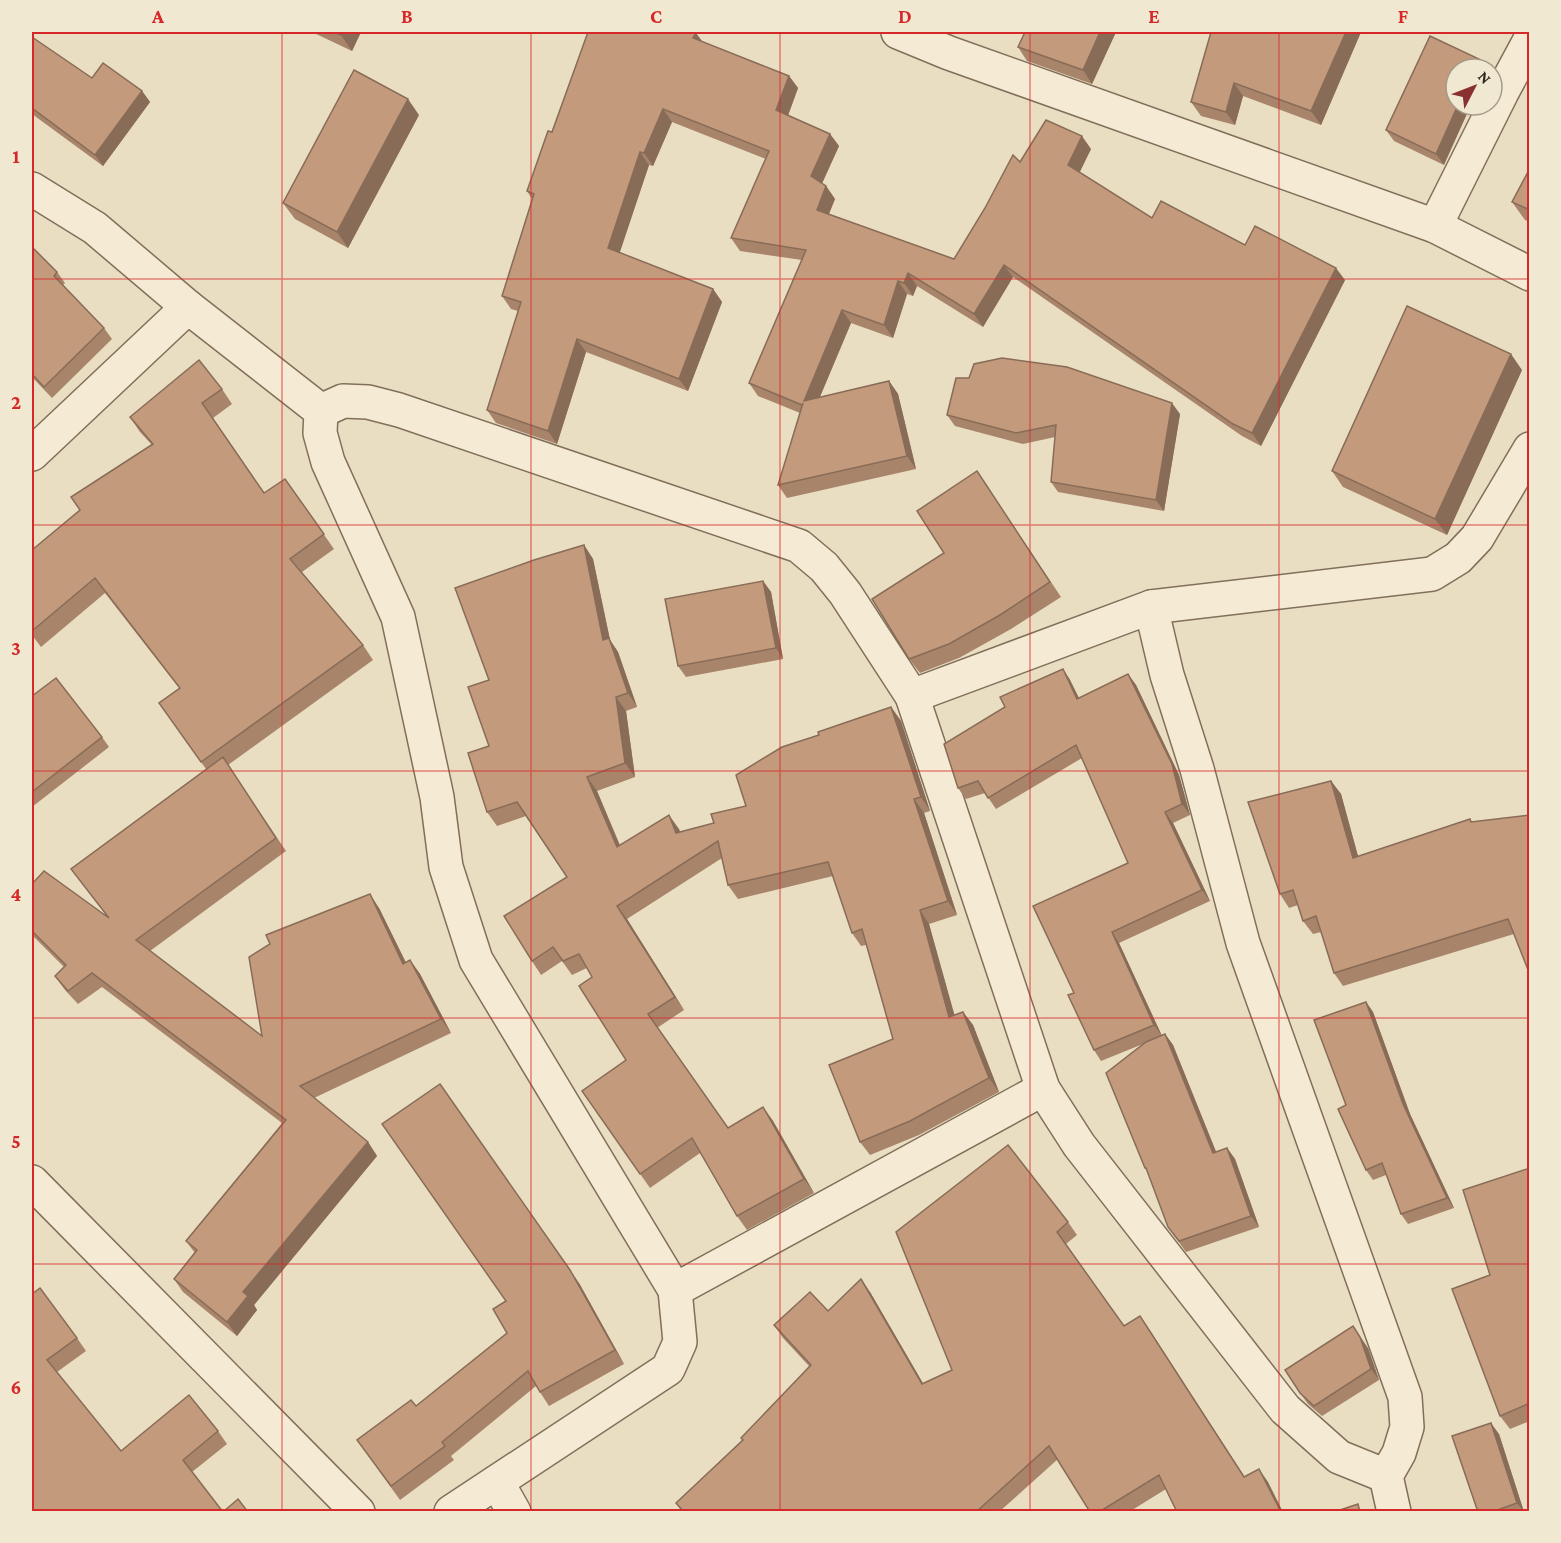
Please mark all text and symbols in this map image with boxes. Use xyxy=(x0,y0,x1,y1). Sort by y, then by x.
text: A xyxy=(151,5,165,27)
text: B xyxy=(401,5,413,27)
text: C xyxy=(650,5,662,27)
text: D xyxy=(898,5,912,27)
text: E xyxy=(1148,5,1160,27)
text: F xyxy=(1398,5,1409,27)
north arrow xyxy=(1444,57,1504,117)
text: N xyxy=(1475,68,1495,87)
text: 1 xyxy=(12,145,20,167)
text: 2 xyxy=(11,391,21,413)
text: 3 xyxy=(11,637,21,659)
text: 4 xyxy=(11,883,22,905)
text: 5 xyxy=(11,1130,21,1152)
text: 6 xyxy=(11,1376,21,1398)

